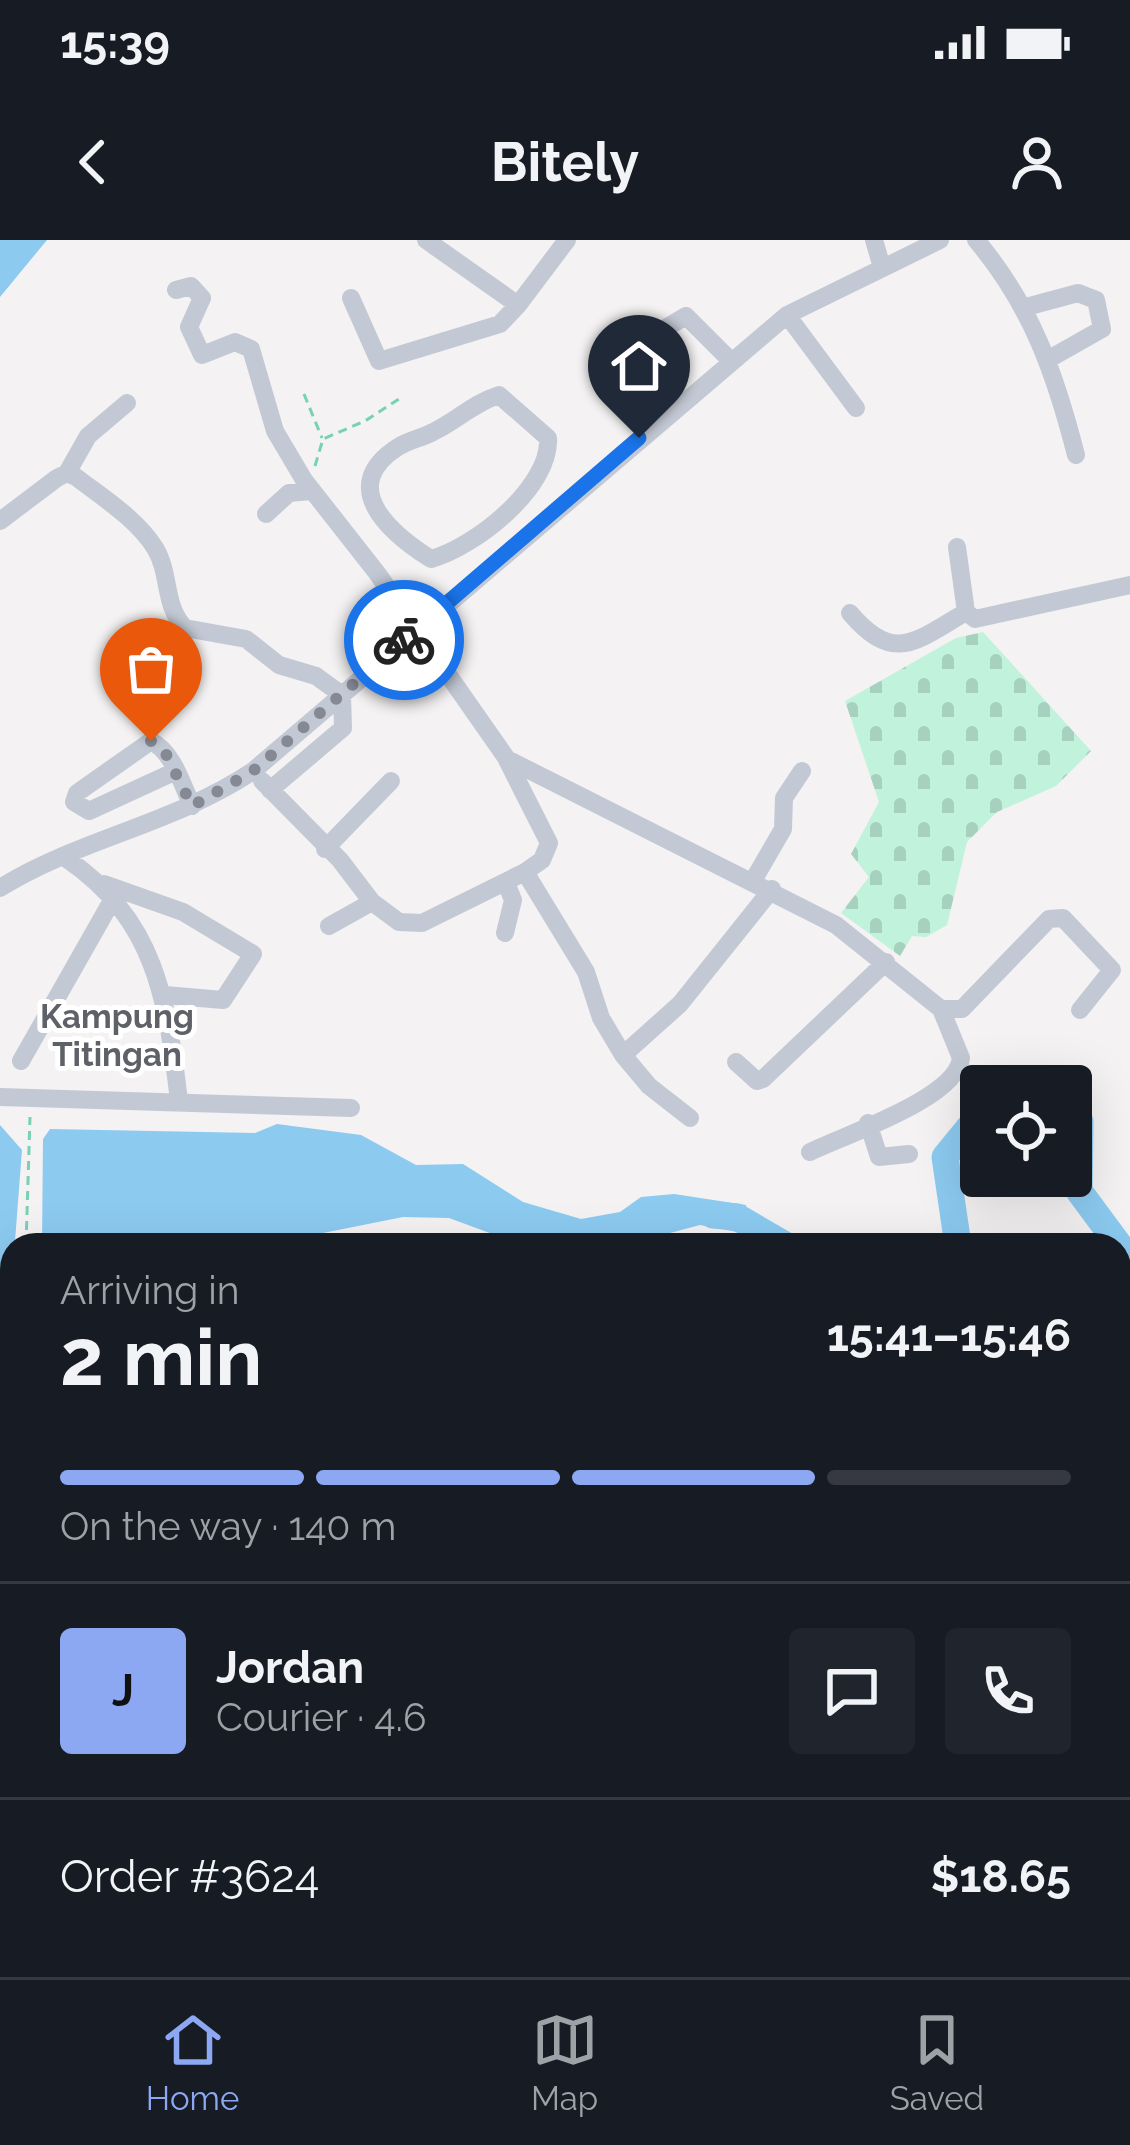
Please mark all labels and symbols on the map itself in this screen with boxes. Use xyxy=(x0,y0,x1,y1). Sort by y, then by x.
pin xyxy=(588,315,690,438)
courier xyxy=(344,580,464,700)
pin xyxy=(100,618,202,741)
district label: Kampung Titingan xyxy=(40,997,194,1074)

